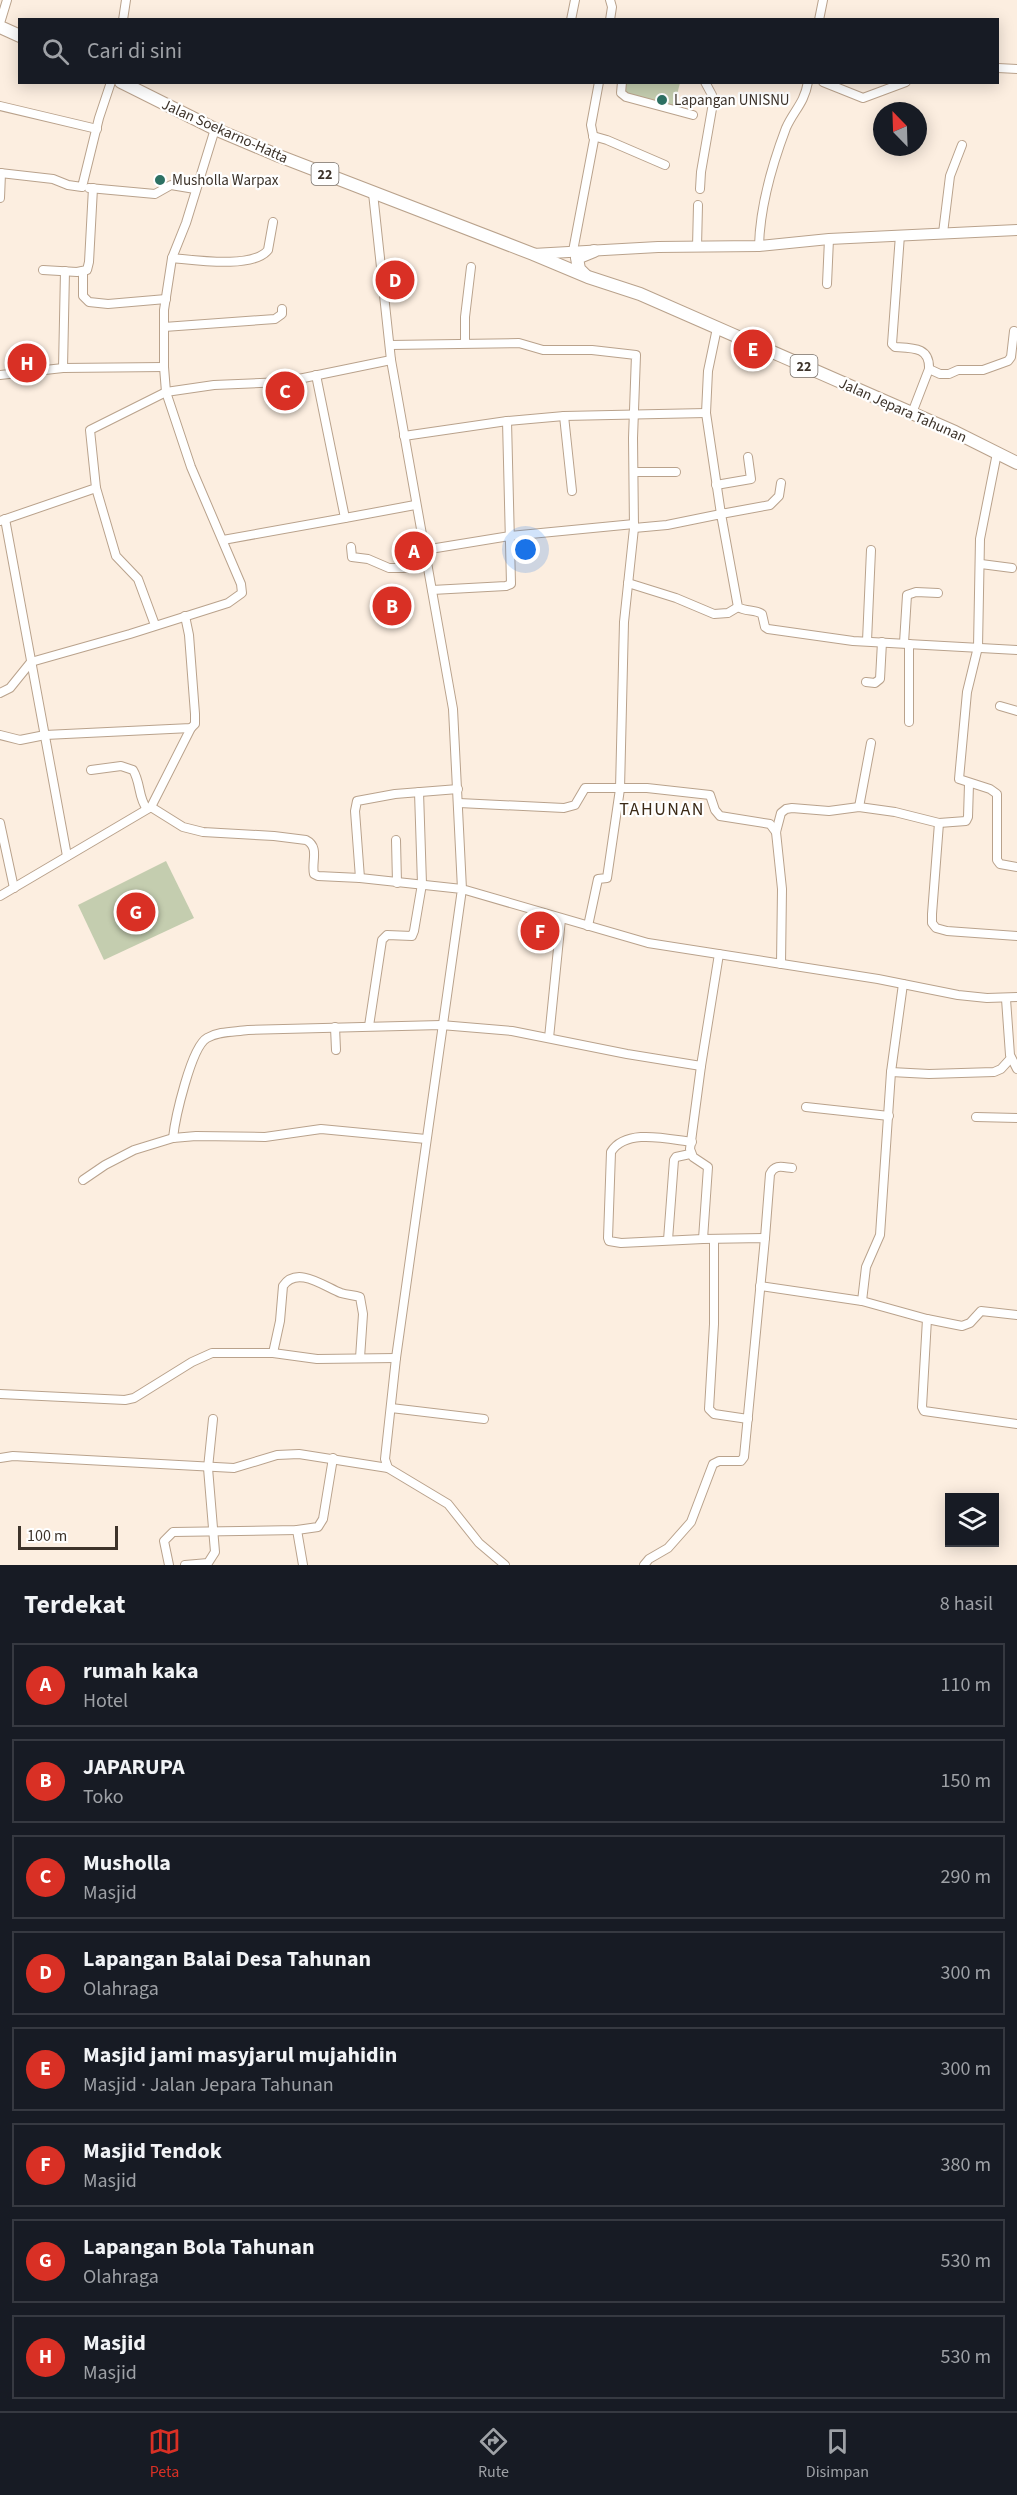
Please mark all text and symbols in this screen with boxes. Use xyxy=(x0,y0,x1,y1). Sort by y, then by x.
search box xyxy=(18,18,999,84)
icon: search xyxy=(39,35,72,68)
text: Cari di sini xyxy=(87,35,182,67)
place label: Lapangan UNISNU xyxy=(674,90,790,111)
marker: Lapangan UNISNU xyxy=(655,93,669,107)
street label: Jalan Soekarno-Hatta xyxy=(158,94,291,169)
north arrow xyxy=(873,102,927,156)
road number: 22 xyxy=(312,163,338,185)
place label: Musholla Warpax xyxy=(172,170,279,191)
marker: Musholla Warpax xyxy=(153,173,167,187)
pin: D xyxy=(376,258,414,302)
pin: E xyxy=(734,326,772,372)
pin: H xyxy=(8,340,46,386)
road number: 22 xyxy=(790,355,818,377)
pin: C xyxy=(266,368,304,414)
street label: Jalan Jepara Tahunan xyxy=(836,373,970,448)
pin: A xyxy=(394,528,434,574)
your location xyxy=(511,535,540,564)
pin: B xyxy=(372,584,412,628)
district label: TAHUNAN xyxy=(619,797,705,822)
pin: G xyxy=(116,890,156,934)
pin: F xyxy=(520,908,560,954)
map controls xyxy=(945,1493,999,1547)
button: layers xyxy=(945,1493,999,1547)
scale bar xyxy=(18,1523,118,1550)
text: 100 m xyxy=(27,1525,67,1547)
text: Terdekat xyxy=(24,1586,126,1623)
text: 8 hasil xyxy=(940,1590,993,1618)
text: rumah kaka xyxy=(83,1655,199,1687)
text: A xyxy=(40,1671,51,1699)
text: 110 m xyxy=(941,1671,991,1699)
text: Hotel xyxy=(83,1687,128,1715)
text: JAPARUPA xyxy=(83,1751,185,1783)
text: B xyxy=(39,1767,52,1795)
text: 150 m xyxy=(941,1767,991,1795)
text: Toko xyxy=(83,1783,124,1811)
text: Musholla xyxy=(83,1847,171,1879)
text: C xyxy=(40,1863,51,1891)
text: 290 m xyxy=(941,1863,991,1891)
text: Masjid xyxy=(83,1879,137,1907)
text: Lapangan Balai Desa Tahunan xyxy=(83,1943,371,1975)
text: D xyxy=(39,1959,52,1987)
text: 300 m xyxy=(941,1959,991,1987)
text: Olahraga xyxy=(83,1975,159,2003)
text: Masjid jami masyjarul mujahidin xyxy=(83,2039,397,2071)
text: E xyxy=(40,2055,51,2083)
text: 300 m xyxy=(941,2055,991,2083)
text: Masjid · Jalan Jepara Tahunan xyxy=(83,2071,334,2099)
text: Masjid Tendok xyxy=(83,2135,222,2167)
text: F xyxy=(40,2151,51,2179)
text: 380 m xyxy=(941,2151,991,2179)
text: Masjid xyxy=(83,2167,137,2195)
text: Lapangan Bola Tahunan xyxy=(83,2231,315,2263)
text: G xyxy=(39,2247,52,2275)
text: 530 m xyxy=(941,2247,991,2275)
text: Olahraga xyxy=(83,2263,159,2291)
text: Masjid xyxy=(83,2327,146,2359)
text: H xyxy=(39,2343,52,2371)
text: 530 m xyxy=(941,2343,991,2371)
text: Masjid xyxy=(83,2359,137,2387)
tab: Peta xyxy=(148,2425,181,2483)
tab: Rute xyxy=(477,2425,510,2483)
tab: Disimpan xyxy=(806,2425,869,2483)

